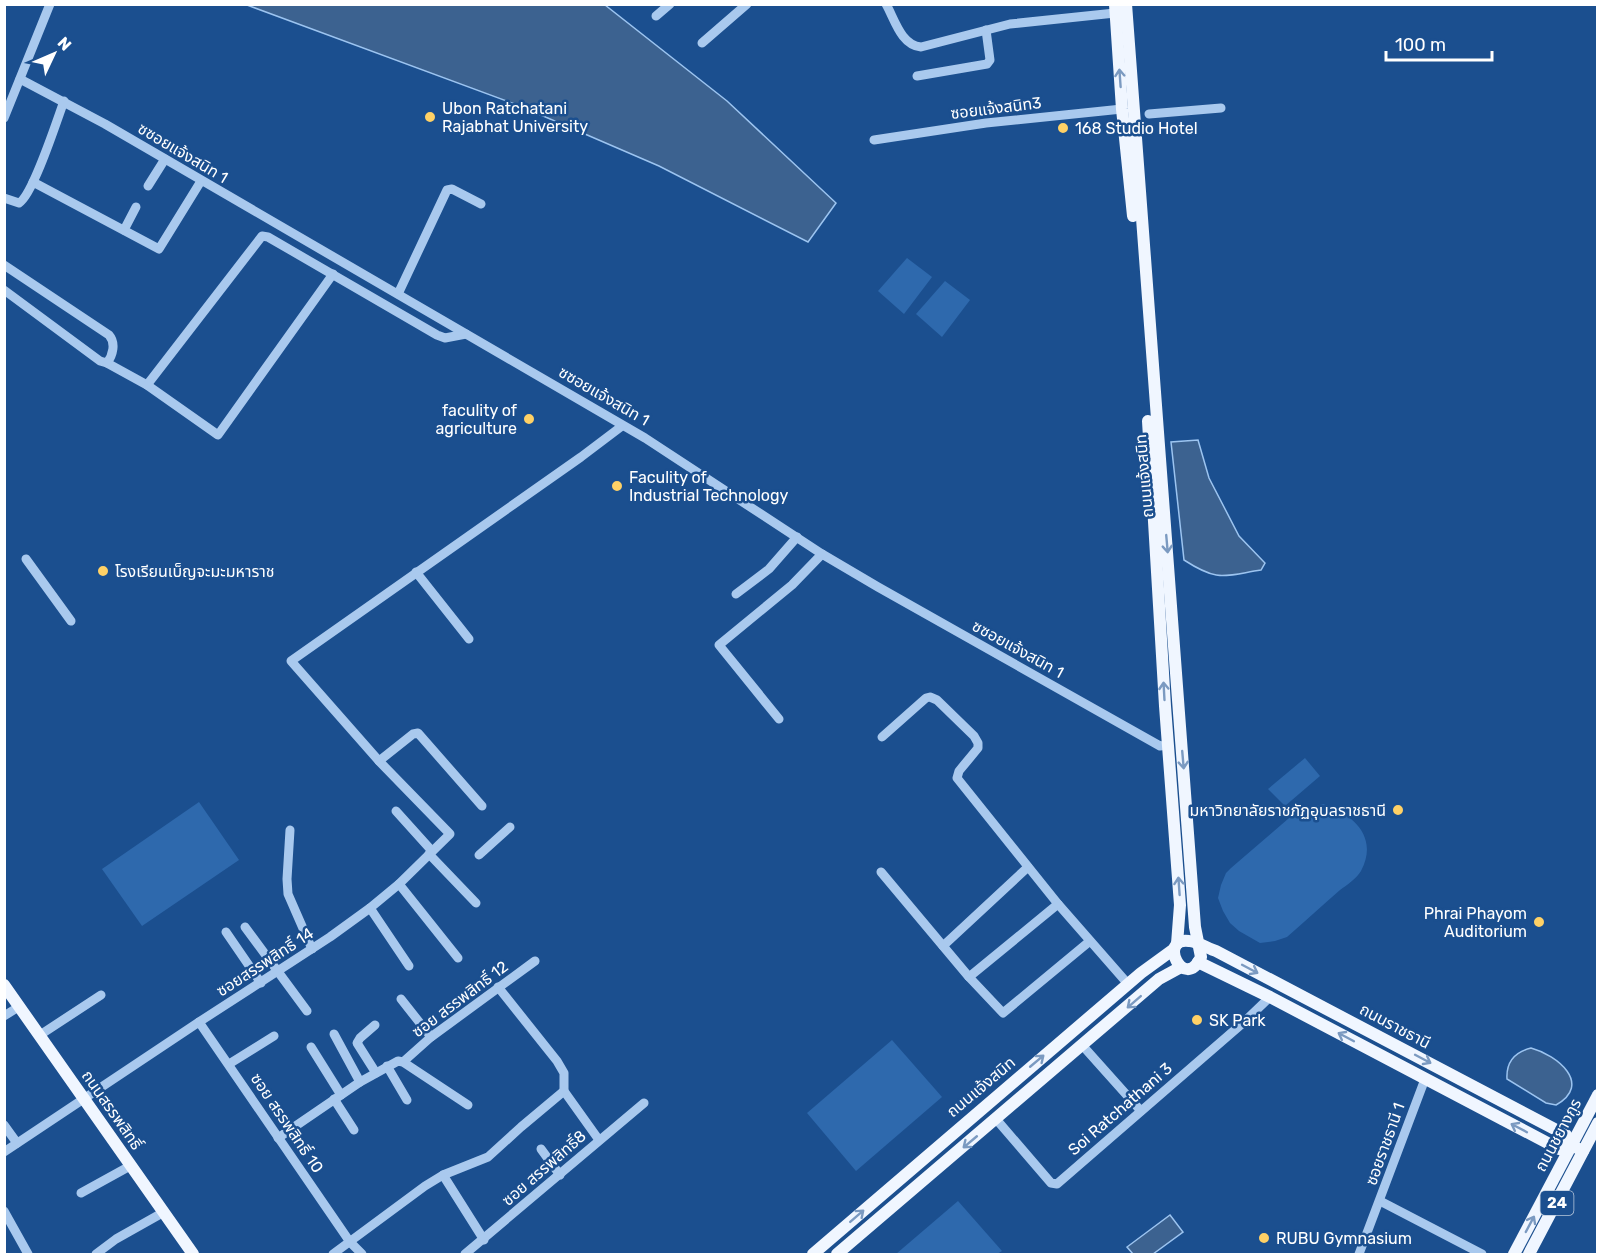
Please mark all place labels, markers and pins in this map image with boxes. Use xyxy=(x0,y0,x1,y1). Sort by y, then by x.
place label: Ubon Ratchatani Rajabhat University xyxy=(442,99,588,136)
marker: Ubon Ratchatani Rajabhat University xyxy=(423,110,437,124)
place label: 168 Studio Hotel xyxy=(1075,119,1198,138)
marker: 168 Studio Hotel xyxy=(1056,121,1070,135)
place label: faculity of agriculture xyxy=(436,401,518,438)
marker: faculity of agriculture xyxy=(522,412,536,426)
place label: Faculity of Industrial Technology xyxy=(629,468,789,505)
marker: Faculity of Industrial Technology xyxy=(610,479,624,493)
place label: โรงเรียนเบ็ญจะมะมหาราช xyxy=(115,562,275,581)
marker: โรงเรียนเบ็ญจะมะมหาราช xyxy=(96,564,110,578)
place label: มหาวิทยาลัยราชภัฏอุบลราชธานี xyxy=(1190,801,1386,820)
marker: มหาวิทยาลัยราชภัฏอุบลราชธานี xyxy=(1391,803,1405,817)
place label: Phrai Phayom Auditorium xyxy=(1424,904,1527,941)
marker: Phrai Phayom Auditorium xyxy=(1532,915,1546,929)
place label: SK Park xyxy=(1209,1011,1266,1030)
marker: SK Park xyxy=(1190,1013,1204,1027)
place label: RUBU Gymnasium xyxy=(1276,1229,1412,1248)
marker: RUBU Gymnasium xyxy=(1257,1231,1271,1245)

